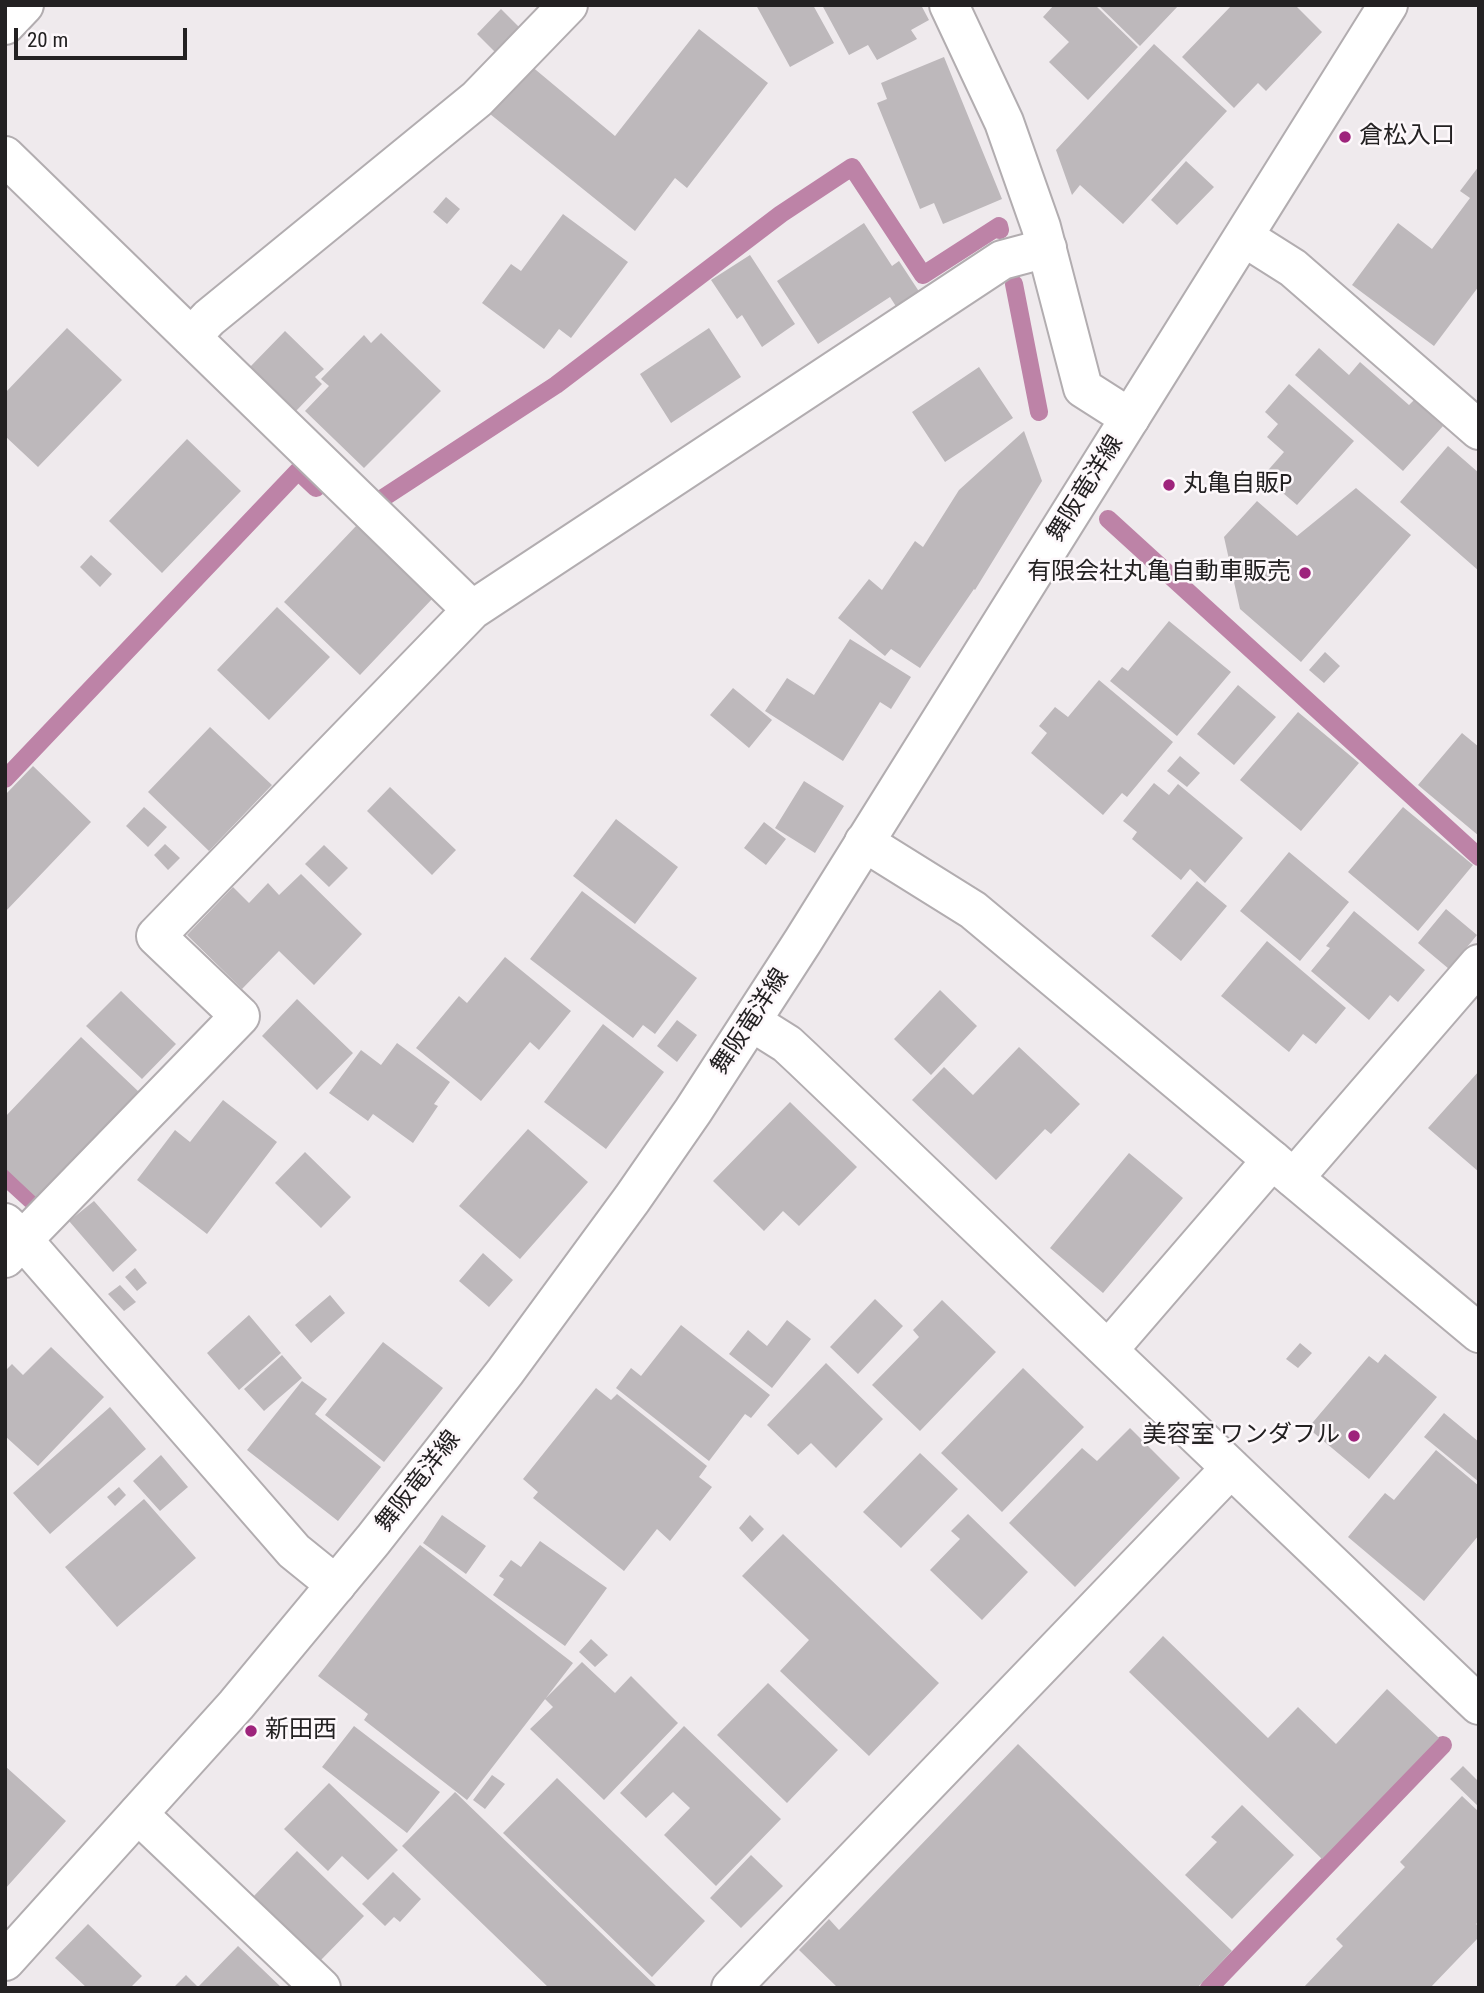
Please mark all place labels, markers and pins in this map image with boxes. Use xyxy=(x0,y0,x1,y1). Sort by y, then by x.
place label: 倉松入口 xyxy=(1359,123,1455,151)
marker: 倉松入口 xyxy=(1337,129,1353,145)
place label: 丸亀自販P xyxy=(1183,471,1292,499)
marker: 丸亀自販P xyxy=(1161,477,1177,493)
place label: 有限会社丸亀自動車販売 xyxy=(1027,559,1291,587)
marker: 有限会社丸亀自動車販売 xyxy=(1297,565,1313,581)
place label: 美容室 ワンダフル xyxy=(1142,1422,1340,1450)
marker: 美容室 ワンダフル xyxy=(1346,1428,1362,1444)
place label: 新田西 xyxy=(265,1717,337,1745)
marker: 新田西 xyxy=(243,1723,259,1739)

